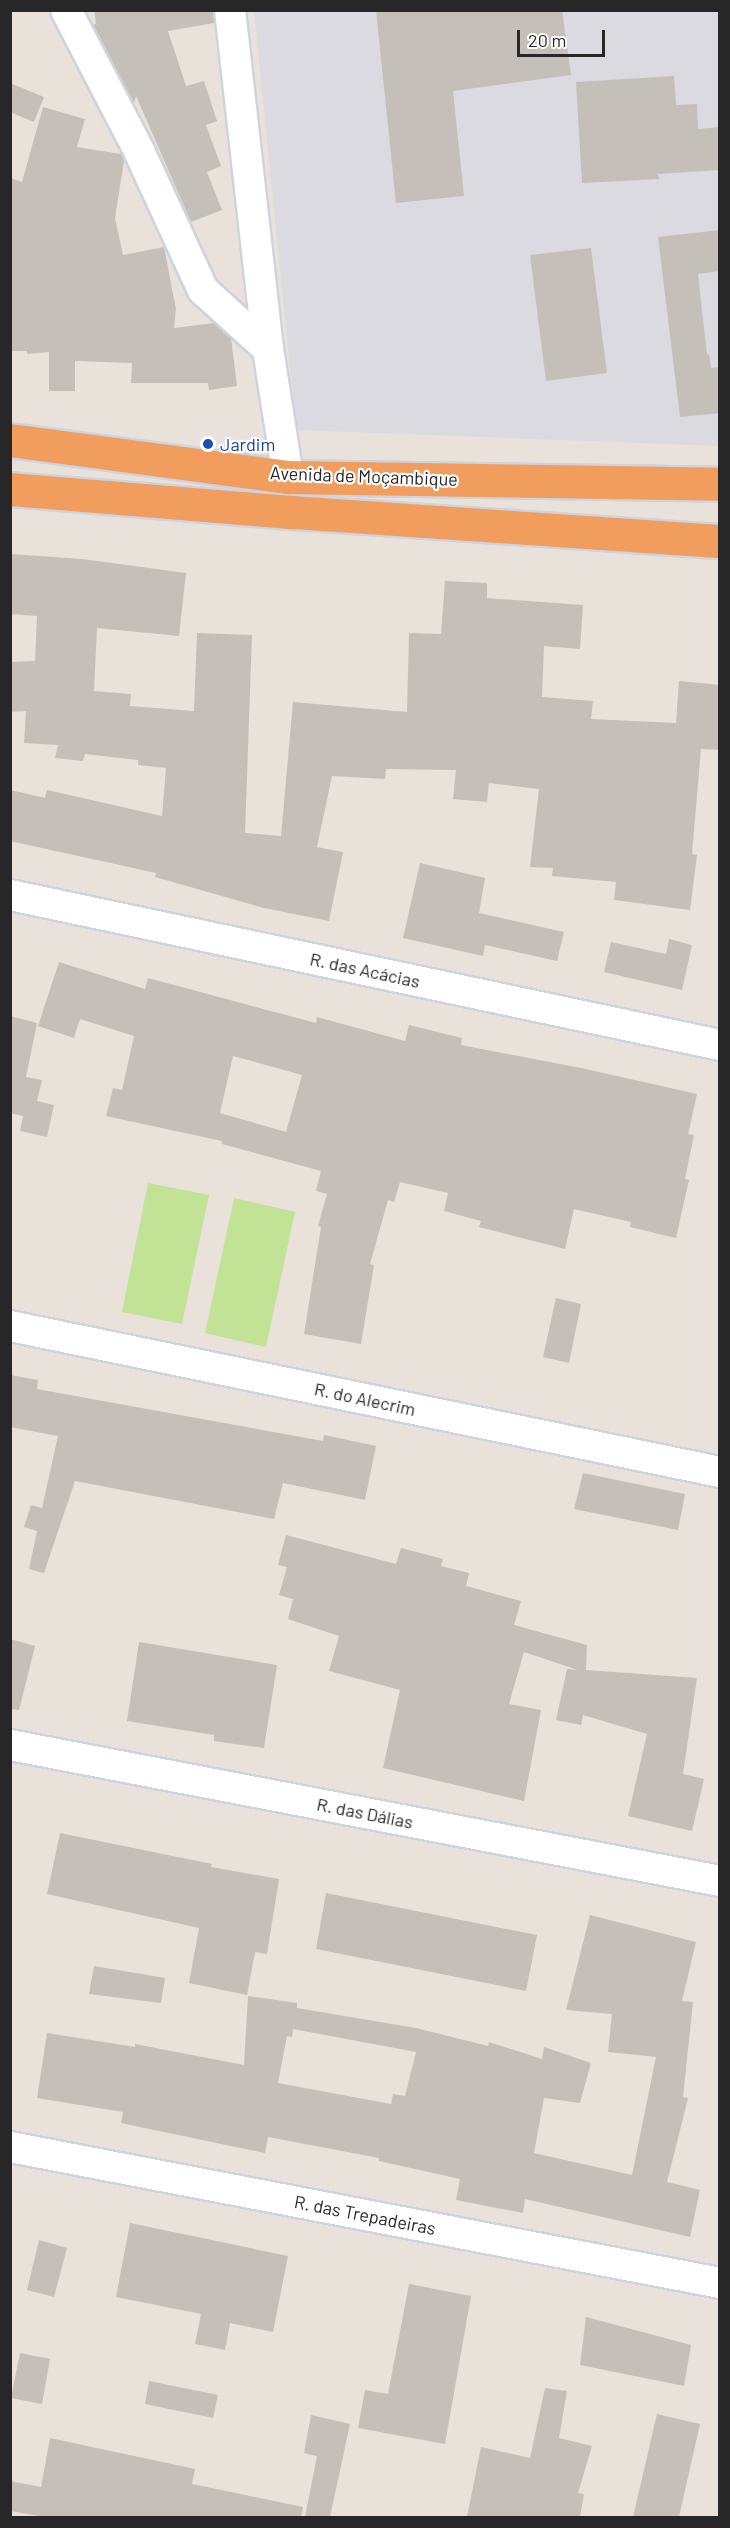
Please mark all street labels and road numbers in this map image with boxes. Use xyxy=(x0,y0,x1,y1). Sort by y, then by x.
street label: Avenida de Moçambique xyxy=(270,462,458,490)
street label: R. das Acácias xyxy=(308,948,422,992)
street label: R. do Alecrim xyxy=(312,1378,418,1420)
street label: R. das Dálias xyxy=(315,1793,415,1833)
street label: R. das Trepadeiras xyxy=(292,2191,438,2239)

